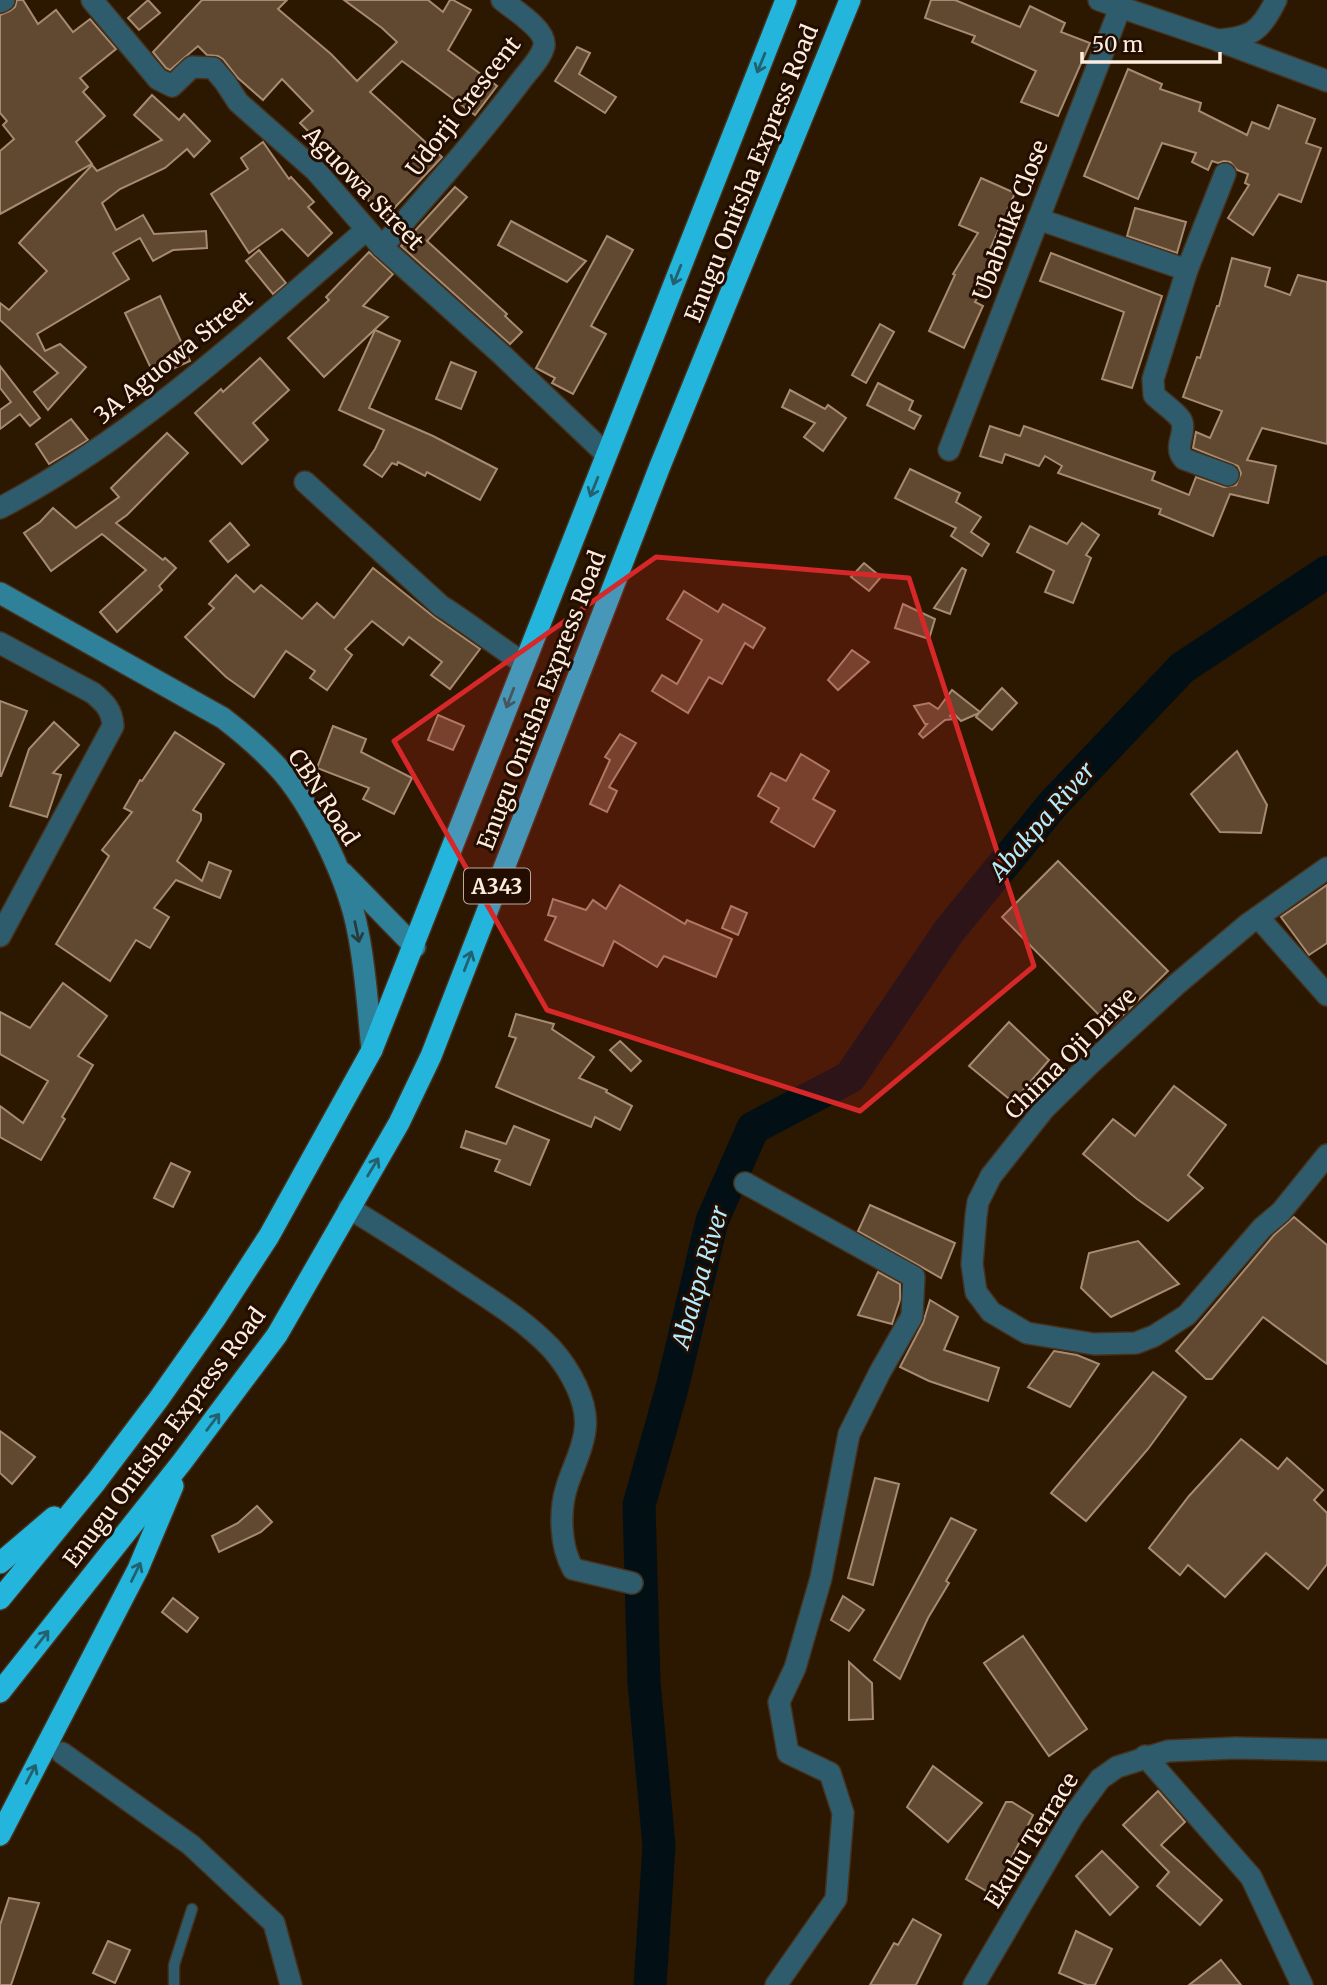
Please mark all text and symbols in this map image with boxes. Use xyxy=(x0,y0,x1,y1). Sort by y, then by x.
street label: Enugu Onitsha Express Road xyxy=(678,20,824,326)
scale bar xyxy=(1082,21,1220,65)
street label: Udorji Crescent xyxy=(399,30,527,182)
text: 50 m xyxy=(1092,31,1143,58)
one-way arrow xyxy=(753,52,766,74)
street label: Aguowa Street xyxy=(297,119,430,256)
street label: Ubabuike Close xyxy=(966,136,1054,304)
one-way arrow xyxy=(670,264,683,285)
street label: 3A Aguowa Street xyxy=(88,284,258,430)
one-way arrow xyxy=(586,475,599,497)
street label: Enugu Onitsha Express Road xyxy=(470,546,612,854)
one-way arrow xyxy=(503,687,516,709)
street label: CBN Road xyxy=(282,743,366,851)
water label: Abakpa River xyxy=(981,755,1103,888)
road number: A343 xyxy=(464,868,530,903)
one-way arrow xyxy=(351,920,365,943)
one-way arrow xyxy=(463,950,476,972)
street label: Chima Oji Drive xyxy=(998,981,1142,1125)
one-way arrow xyxy=(367,1157,380,1178)
water label: Abakpa River xyxy=(664,1201,735,1354)
street label: Enugu Onitsha Express Road xyxy=(57,1301,271,1573)
one-way arrow xyxy=(206,1413,221,1431)
one-way arrow xyxy=(129,1562,143,1583)
one-way arrow xyxy=(35,1630,50,1648)
one-way arrow xyxy=(25,1765,39,1785)
street label: Ekulu Terrace xyxy=(978,1767,1084,1913)

